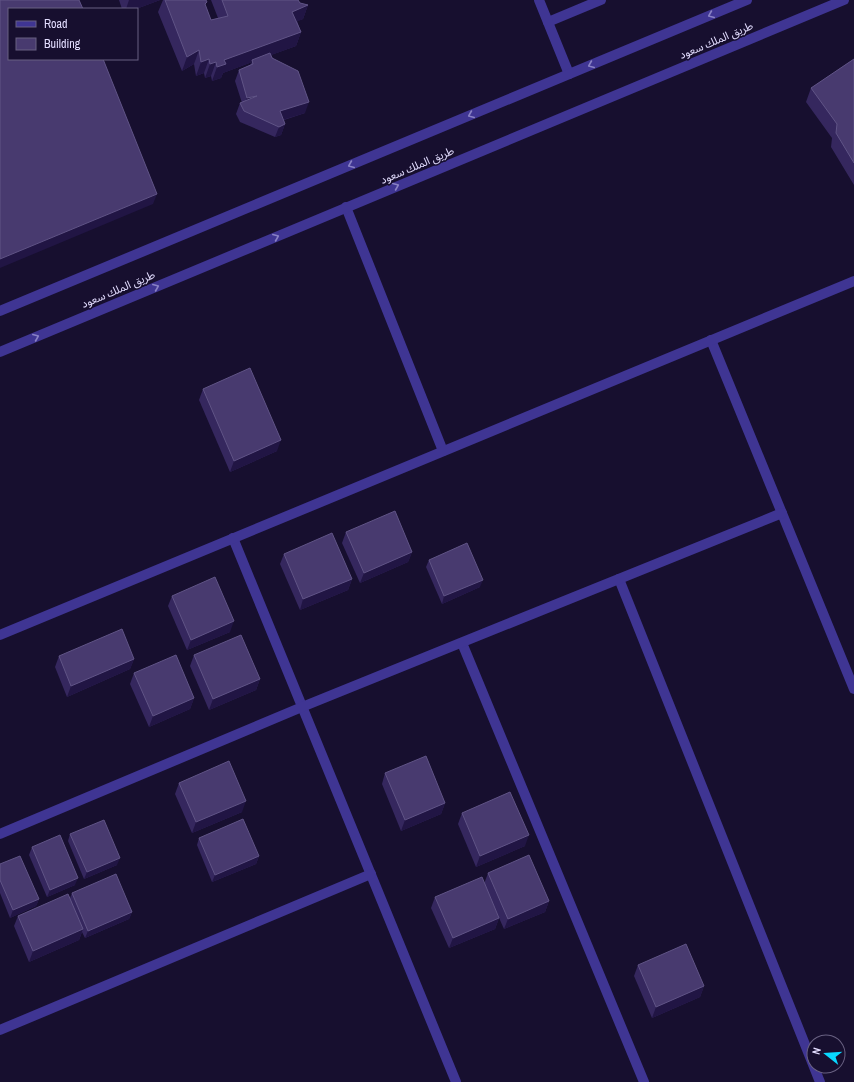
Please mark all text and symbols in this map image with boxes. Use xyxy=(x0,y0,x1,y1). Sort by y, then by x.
legend xyxy=(8,8,138,60)
one-way arrow xyxy=(707,10,715,18)
text: Road xyxy=(44,16,68,32)
street label: طريق الملك سعود xyxy=(677,18,755,62)
text: Building xyxy=(44,36,81,52)
one-way arrow xyxy=(587,60,595,68)
one-way arrow xyxy=(467,110,475,118)
street label: طريق الملك سعود xyxy=(378,143,456,187)
one-way arrow xyxy=(347,160,354,168)
one-way arrow xyxy=(392,183,399,191)
one-way arrow xyxy=(272,233,279,241)
street label: طريق الملك سعود xyxy=(79,267,157,311)
one-way arrow xyxy=(152,283,159,291)
one-way arrow xyxy=(32,333,39,341)
north arrow xyxy=(806,1034,846,1074)
text: N xyxy=(809,1046,824,1056)

